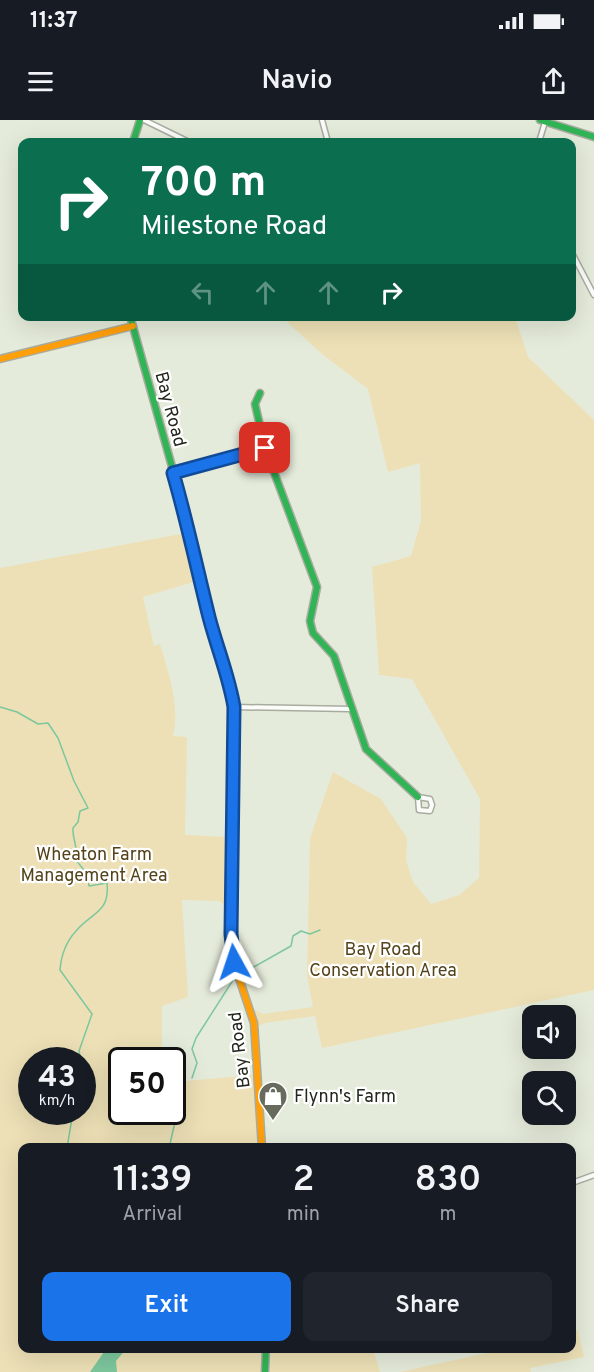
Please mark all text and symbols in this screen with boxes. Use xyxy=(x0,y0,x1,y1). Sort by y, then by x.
text: 11:37 xyxy=(30,8,78,35)
text: Navio xyxy=(262,64,332,98)
icon: menu xyxy=(24,65,57,98)
icon: share xyxy=(537,65,570,98)
text: 700 m xyxy=(141,158,266,211)
icon: right xyxy=(42,162,120,240)
text: Milestone Road xyxy=(141,210,327,244)
icon: left xyxy=(186,276,219,309)
icon: ahead xyxy=(249,276,282,309)
icon: ahead xyxy=(312,276,345,309)
icon: right xyxy=(375,276,408,309)
street label: Bay Road xyxy=(149,369,191,449)
pin xyxy=(239,422,290,473)
icon: arrive xyxy=(248,431,281,464)
park label: Wheaton Farm Management Area xyxy=(21,844,167,888)
position arrow xyxy=(202,930,266,994)
park label: Bay Road Conservation Area xyxy=(309,939,457,983)
map controls xyxy=(522,1005,576,1125)
button: sound xyxy=(522,1005,576,1059)
street label: Bay Road xyxy=(224,1010,257,1089)
speed limit sign: 50 xyxy=(108,1047,186,1125)
text: 43 xyxy=(38,1060,76,1097)
button: search xyxy=(522,1071,576,1125)
shop icon: Flynn's Farm xyxy=(257,1080,289,1122)
place label: Flynn's Farm xyxy=(294,1086,396,1109)
text: km/h xyxy=(39,1092,75,1111)
text: 11:39 xyxy=(112,1158,192,1204)
text: 2 xyxy=(292,1158,314,1204)
text: 830 xyxy=(415,1158,482,1204)
text: Arrival xyxy=(123,1202,182,1228)
text: min xyxy=(287,1202,320,1228)
text: m xyxy=(440,1202,457,1228)
button: Exit xyxy=(42,1272,291,1341)
button: Share xyxy=(303,1272,552,1341)

